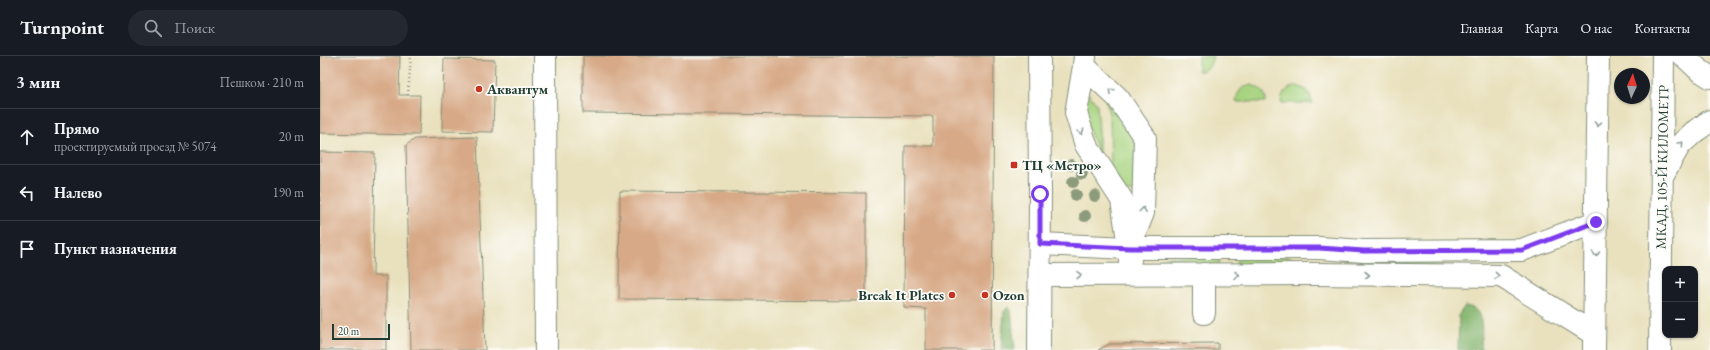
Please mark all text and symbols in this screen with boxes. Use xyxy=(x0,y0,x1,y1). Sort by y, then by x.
search box xyxy=(128,10,408,46)
text: Turnpoint xyxy=(20,15,104,40)
icon: search xyxy=(142,17,164,39)
text: Поиск xyxy=(174,18,215,37)
text: Главная xyxy=(1460,19,1503,37)
text: Карта xyxy=(1525,19,1558,37)
text: О нас xyxy=(1580,19,1612,37)
text: Контакты xyxy=(1634,19,1690,37)
north arrow xyxy=(1614,68,1650,104)
text: 3 мин xyxy=(16,71,60,93)
text: Пешком · 210 m xyxy=(220,74,304,91)
place label: Аквантум xyxy=(486,80,549,98)
marker: Аквантум xyxy=(474,84,484,94)
street label: МКАД, 105-Й КИЛОМЕТР xyxy=(1652,84,1672,249)
one-way arrow xyxy=(1108,88,1116,96)
text: Прямо xyxy=(54,119,99,138)
one-way arrow xyxy=(1594,121,1602,127)
icon: ahead xyxy=(16,126,38,148)
text: 20 m xyxy=(279,128,304,145)
one-way arrow xyxy=(1077,128,1085,135)
text: проектируемый проезд № 5074 xyxy=(54,138,217,155)
one-way arrow xyxy=(1677,142,1684,149)
place label: ТЦ «Метро» xyxy=(1022,156,1102,174)
marker: ТЦ «Метро» xyxy=(1009,160,1019,170)
icon: left xyxy=(16,182,38,204)
text: Налево xyxy=(54,183,102,202)
text: 190 m xyxy=(273,184,304,201)
route start xyxy=(1031,185,1049,203)
one-way arrow xyxy=(1138,207,1147,213)
route end xyxy=(1587,213,1605,231)
icon: arrive xyxy=(16,238,38,260)
text: Пункт назначения xyxy=(54,239,177,258)
one-way arrow xyxy=(1591,251,1600,257)
map controls xyxy=(1662,266,1698,338)
button: + xyxy=(1662,266,1698,302)
one-way arrow xyxy=(1076,271,1082,279)
one-way arrow xyxy=(1234,271,1240,279)
one-way arrow xyxy=(1364,271,1370,279)
one-way arrow xyxy=(1494,272,1500,281)
place label: Break It Plates xyxy=(858,286,944,304)
place label: Ozon xyxy=(993,286,1025,304)
marker: Break It Plates xyxy=(947,290,957,300)
marker: Ozon xyxy=(980,290,990,300)
button: − xyxy=(1662,302,1698,338)
scale bar xyxy=(332,322,390,341)
text: 20 m xyxy=(338,324,359,338)

